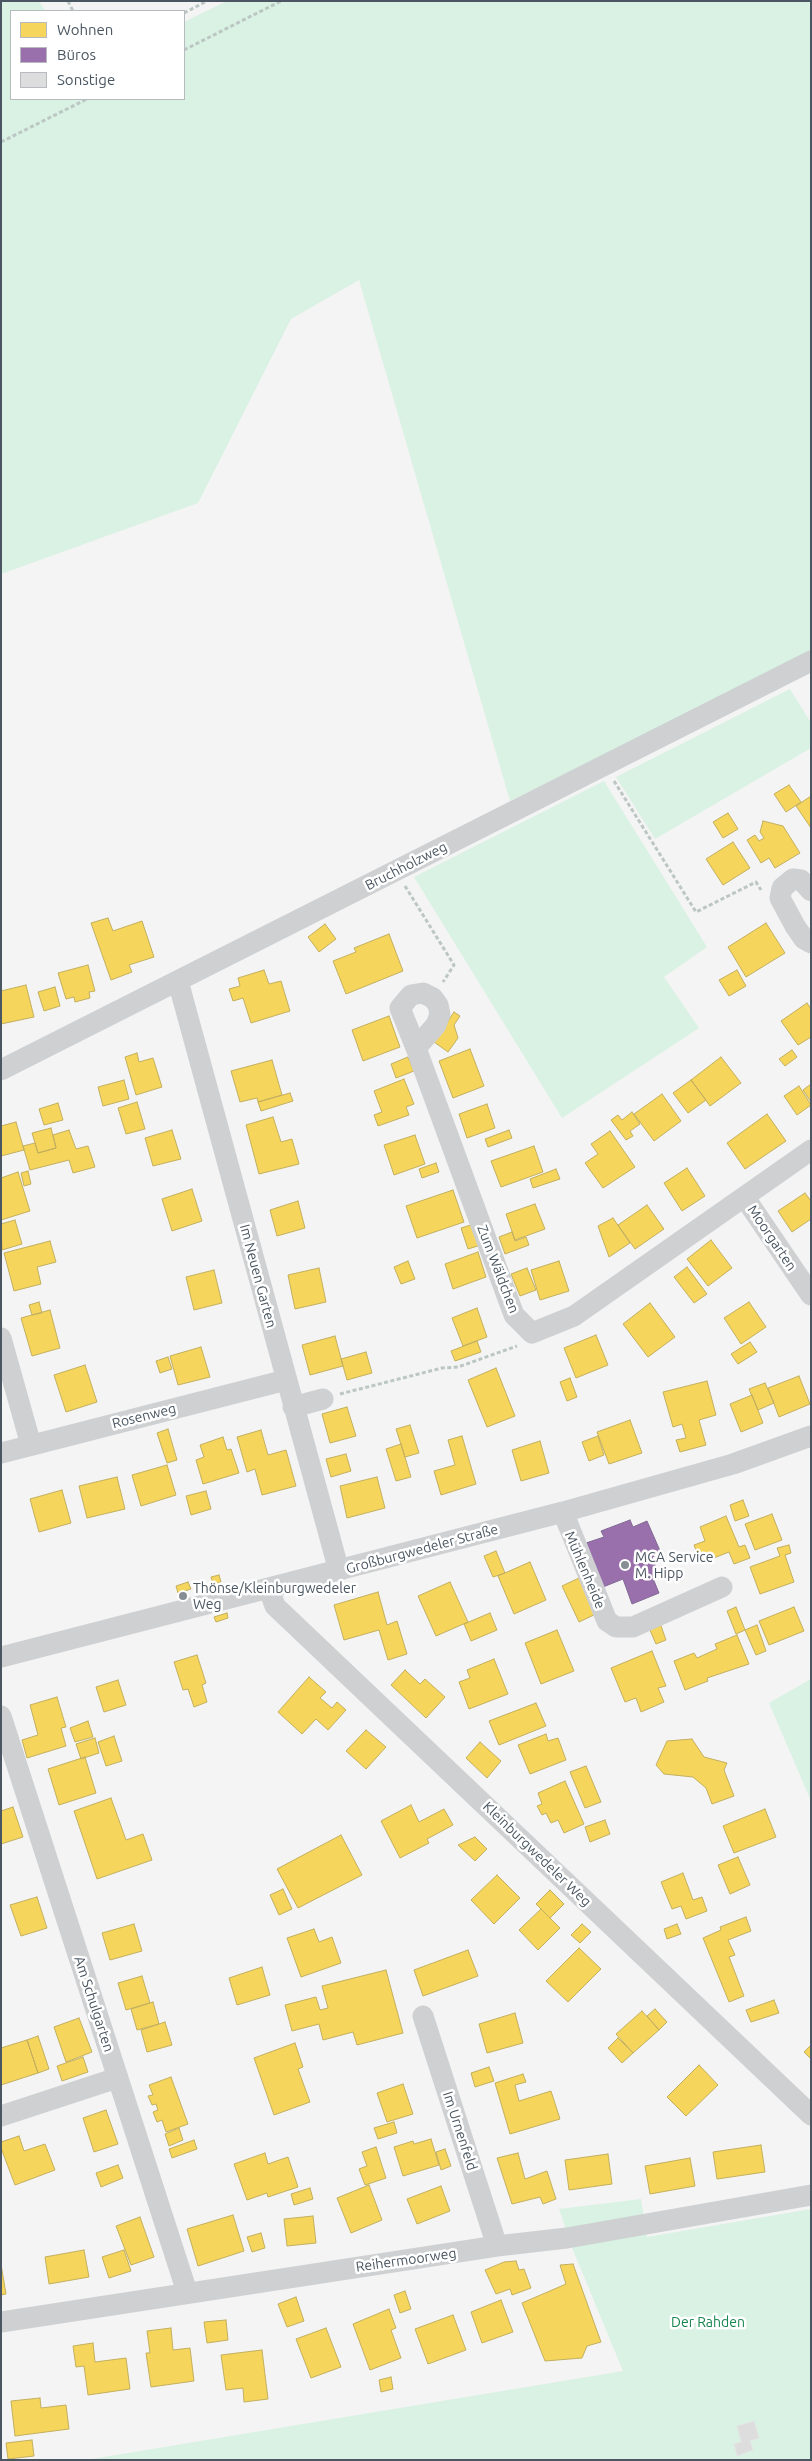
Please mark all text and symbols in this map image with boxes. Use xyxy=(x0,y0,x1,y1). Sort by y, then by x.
legend xyxy=(10,10,185,100)
text: Wohnen xyxy=(57,21,113,38)
text: Büros xyxy=(57,46,96,63)
text: Sonstige xyxy=(57,71,115,88)
street label: Bruchholzweg xyxy=(362,838,450,894)
street label: Moorgarten xyxy=(744,1202,800,1274)
street label: Im Neuen Garten xyxy=(236,1222,280,1330)
street label: Zum Wäldchen xyxy=(473,1223,523,1315)
street label: Rosenweg xyxy=(110,1400,178,1432)
street label: Großburgwedeler Straße xyxy=(344,1521,500,1577)
street label: Mühlenheide xyxy=(561,1529,609,1611)
place label: MCA Service M. Hipp xyxy=(635,1549,713,1581)
marker: MCA Service M. Hipp xyxy=(619,1559,631,1571)
place label: Thönse/Kleinburgwedeler Weg xyxy=(193,1580,356,1612)
marker: Thönse/Kleinburgwedeler Weg xyxy=(177,1590,189,1602)
street label: Kleinburgwedeler Weg xyxy=(479,1798,595,1910)
street label: Am Schulgarten xyxy=(71,1954,117,2054)
street label: Im Urnenfeld xyxy=(439,2089,481,2173)
street label: Reihermoorweg xyxy=(355,2245,457,2275)
park label: Der Rahden xyxy=(671,2314,745,2330)

